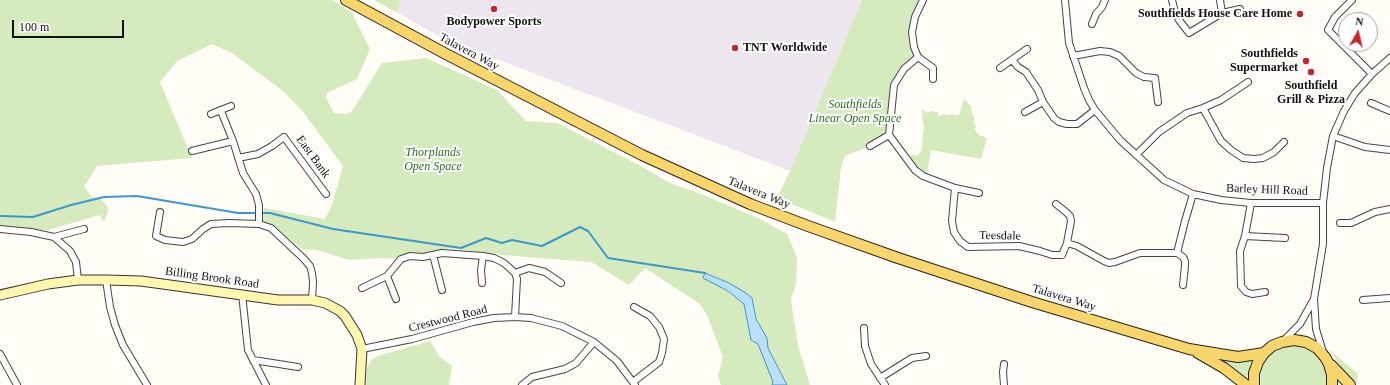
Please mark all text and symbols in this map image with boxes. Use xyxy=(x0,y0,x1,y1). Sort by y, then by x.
marker: Bodypower Sports xyxy=(489,4,499,14)
place label: Southfields House Care Home xyxy=(1138,7,1292,21)
marker: Southfields House Care Home xyxy=(1295,9,1305,19)
scale bar xyxy=(14,12,126,38)
north arrow xyxy=(1338,12,1378,52)
place label: Bodypower Sports xyxy=(446,15,542,29)
text: N xyxy=(1355,15,1364,28)
text: 100 m xyxy=(19,20,49,34)
street label: Talavera Way xyxy=(437,30,501,74)
place label: TNT Worldwide xyxy=(743,41,827,55)
marker: TNT Worldwide xyxy=(730,43,740,53)
place label: Southfields Supermarket xyxy=(1230,47,1298,75)
marker: Southfields Supermarket xyxy=(1301,56,1311,66)
marker: Southfield Grill & Pizza xyxy=(1306,67,1316,77)
place label: Southfield Grill & Pizza xyxy=(1277,79,1345,107)
park label: Southfields Linear Open Space xyxy=(809,98,901,126)
street label: East Bank xyxy=(293,133,333,181)
park label: Thorplands Open Space xyxy=(404,146,462,174)
street label: Talavera Way xyxy=(726,174,792,212)
street label: Barley Hill Road xyxy=(1226,181,1308,199)
street label: Teesdale xyxy=(979,228,1021,244)
street label: Billing Brook Road xyxy=(164,264,260,292)
street label: Talavera Way xyxy=(1030,281,1098,315)
street label: Crestwood Road xyxy=(407,302,489,336)

